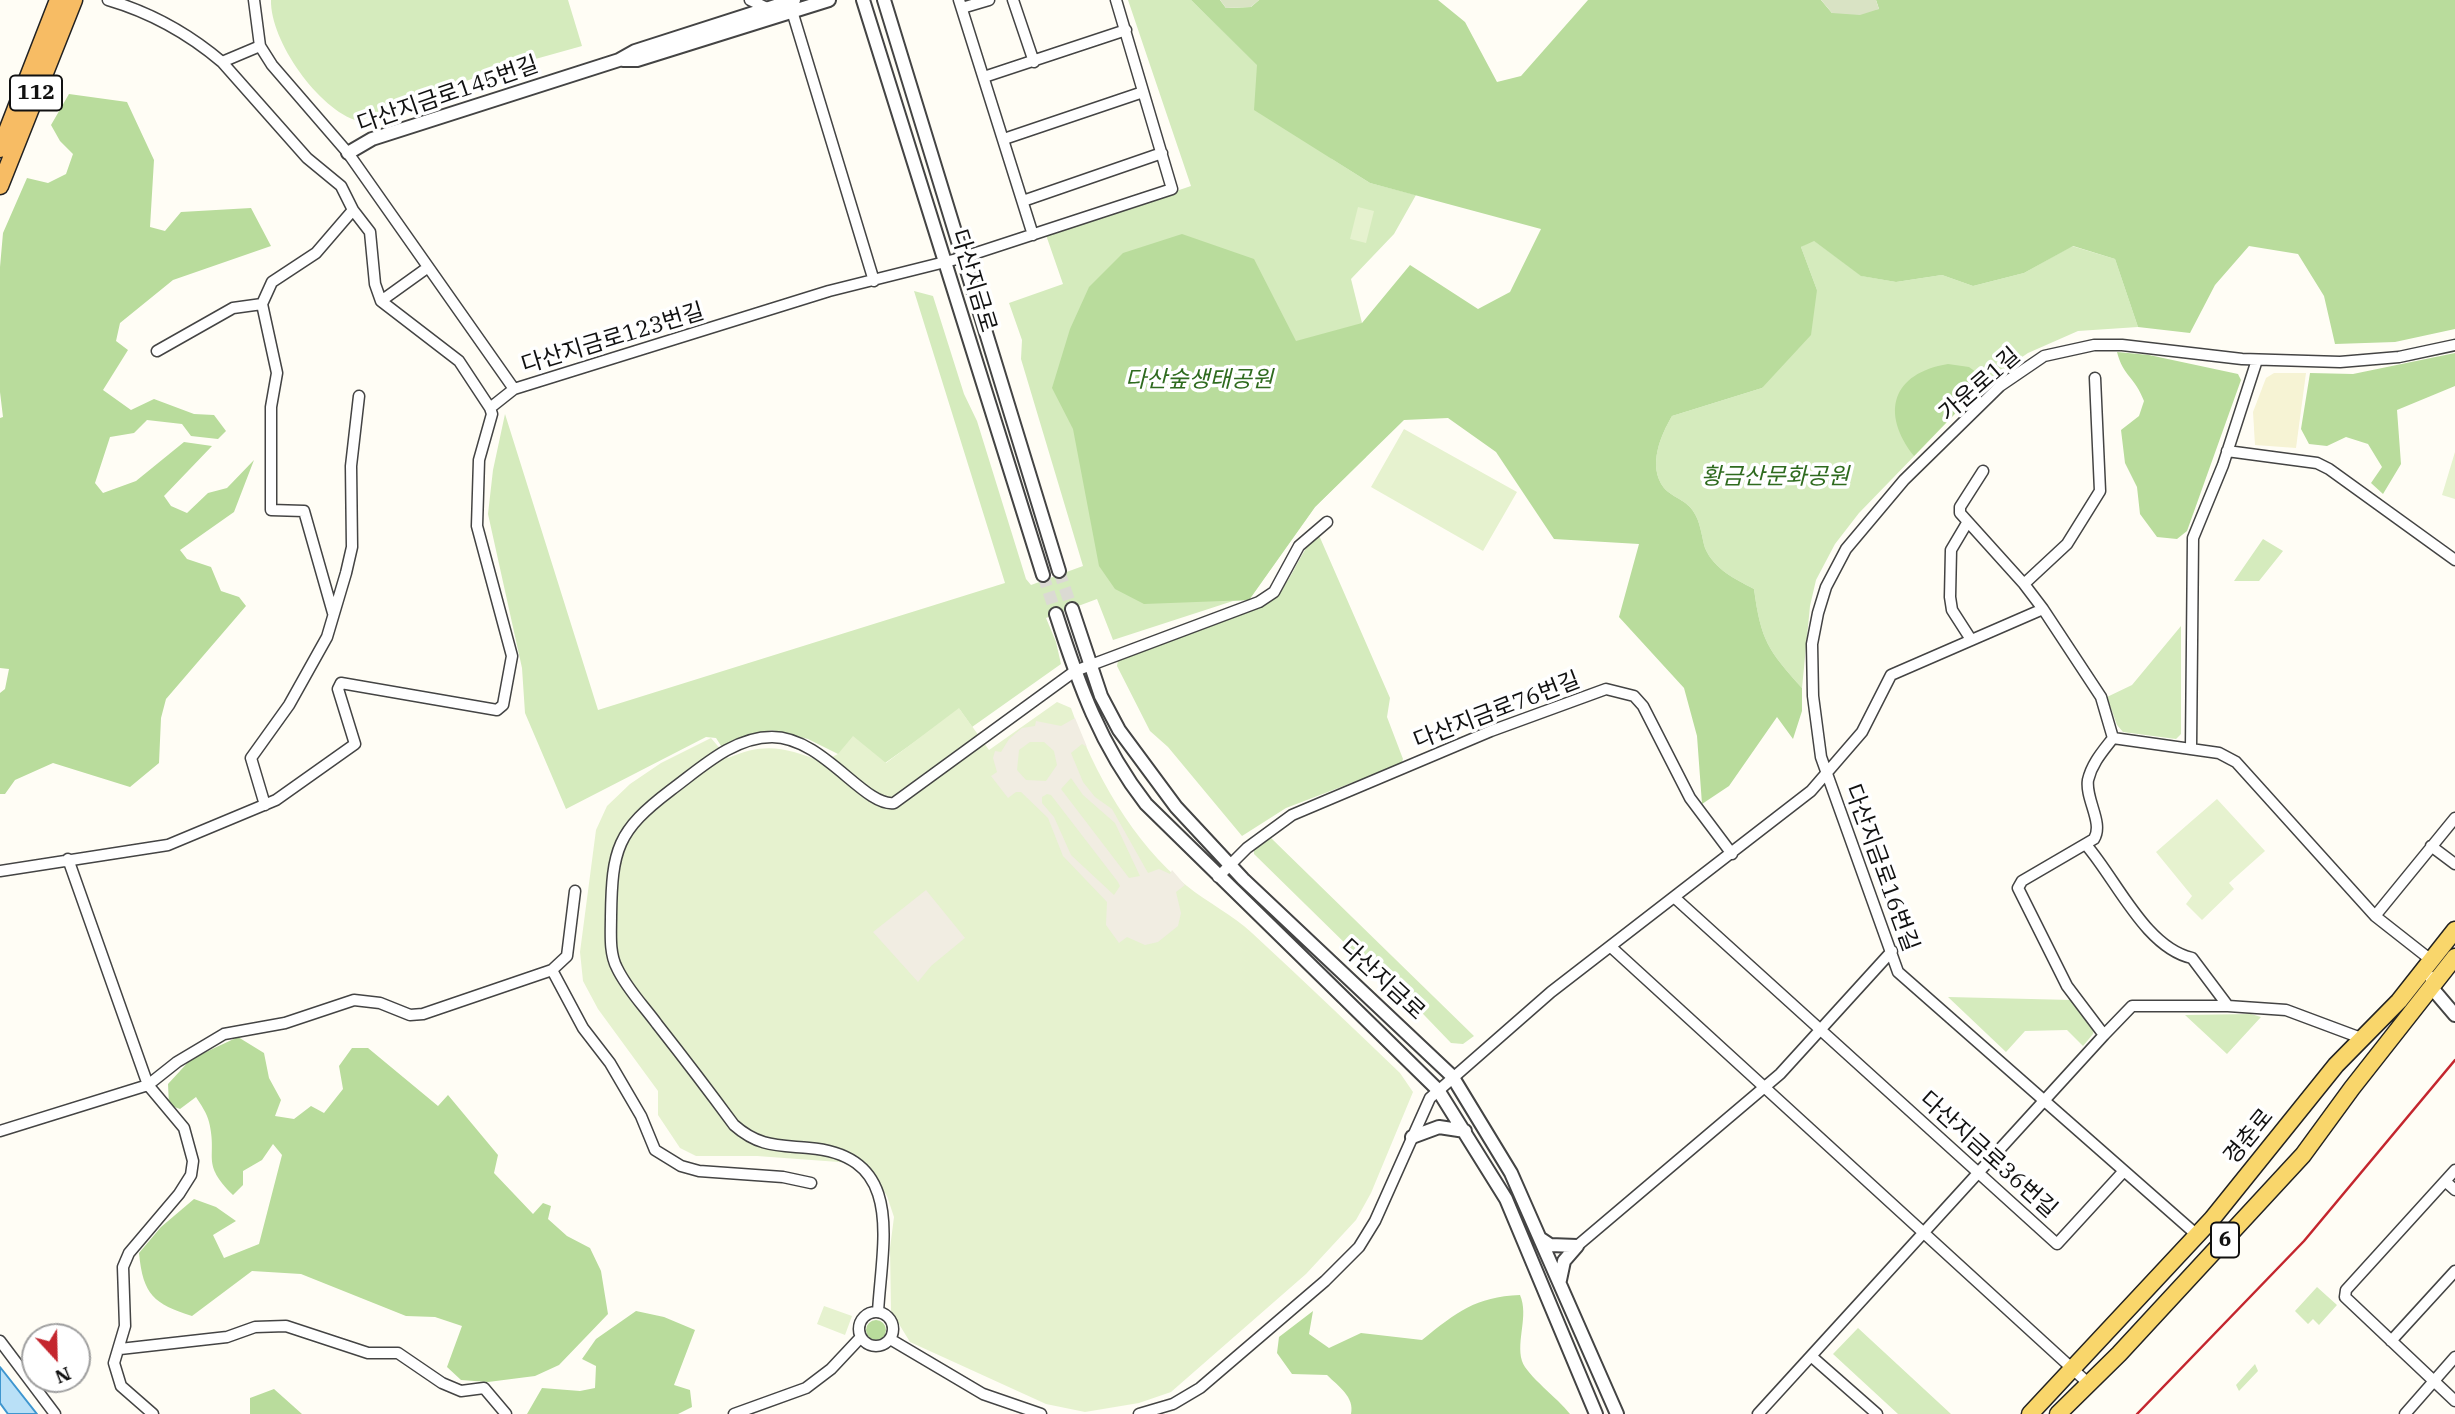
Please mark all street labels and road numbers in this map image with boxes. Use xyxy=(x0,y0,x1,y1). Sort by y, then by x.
street label: 다산지금로145번길 xyxy=(354,51,542,139)
road number: 112 xyxy=(10,76,62,110)
street label: 다산지금로 xyxy=(944,226,1002,336)
street label: 다산지금로123번길 xyxy=(518,298,708,380)
street label: 가운로1길 xyxy=(1934,342,2026,428)
street label: 다산지금로76번길 xyxy=(1410,667,1584,755)
street label: 다산지금로16번길 xyxy=(1838,781,1924,955)
street label: 다산지금로 xyxy=(1334,934,1430,1026)
street label: 다산지금로36번길 xyxy=(1913,1086,2063,1224)
street label: 경춘로 xyxy=(2218,1104,2280,1170)
road number: 6 xyxy=(2211,1222,2239,1258)

